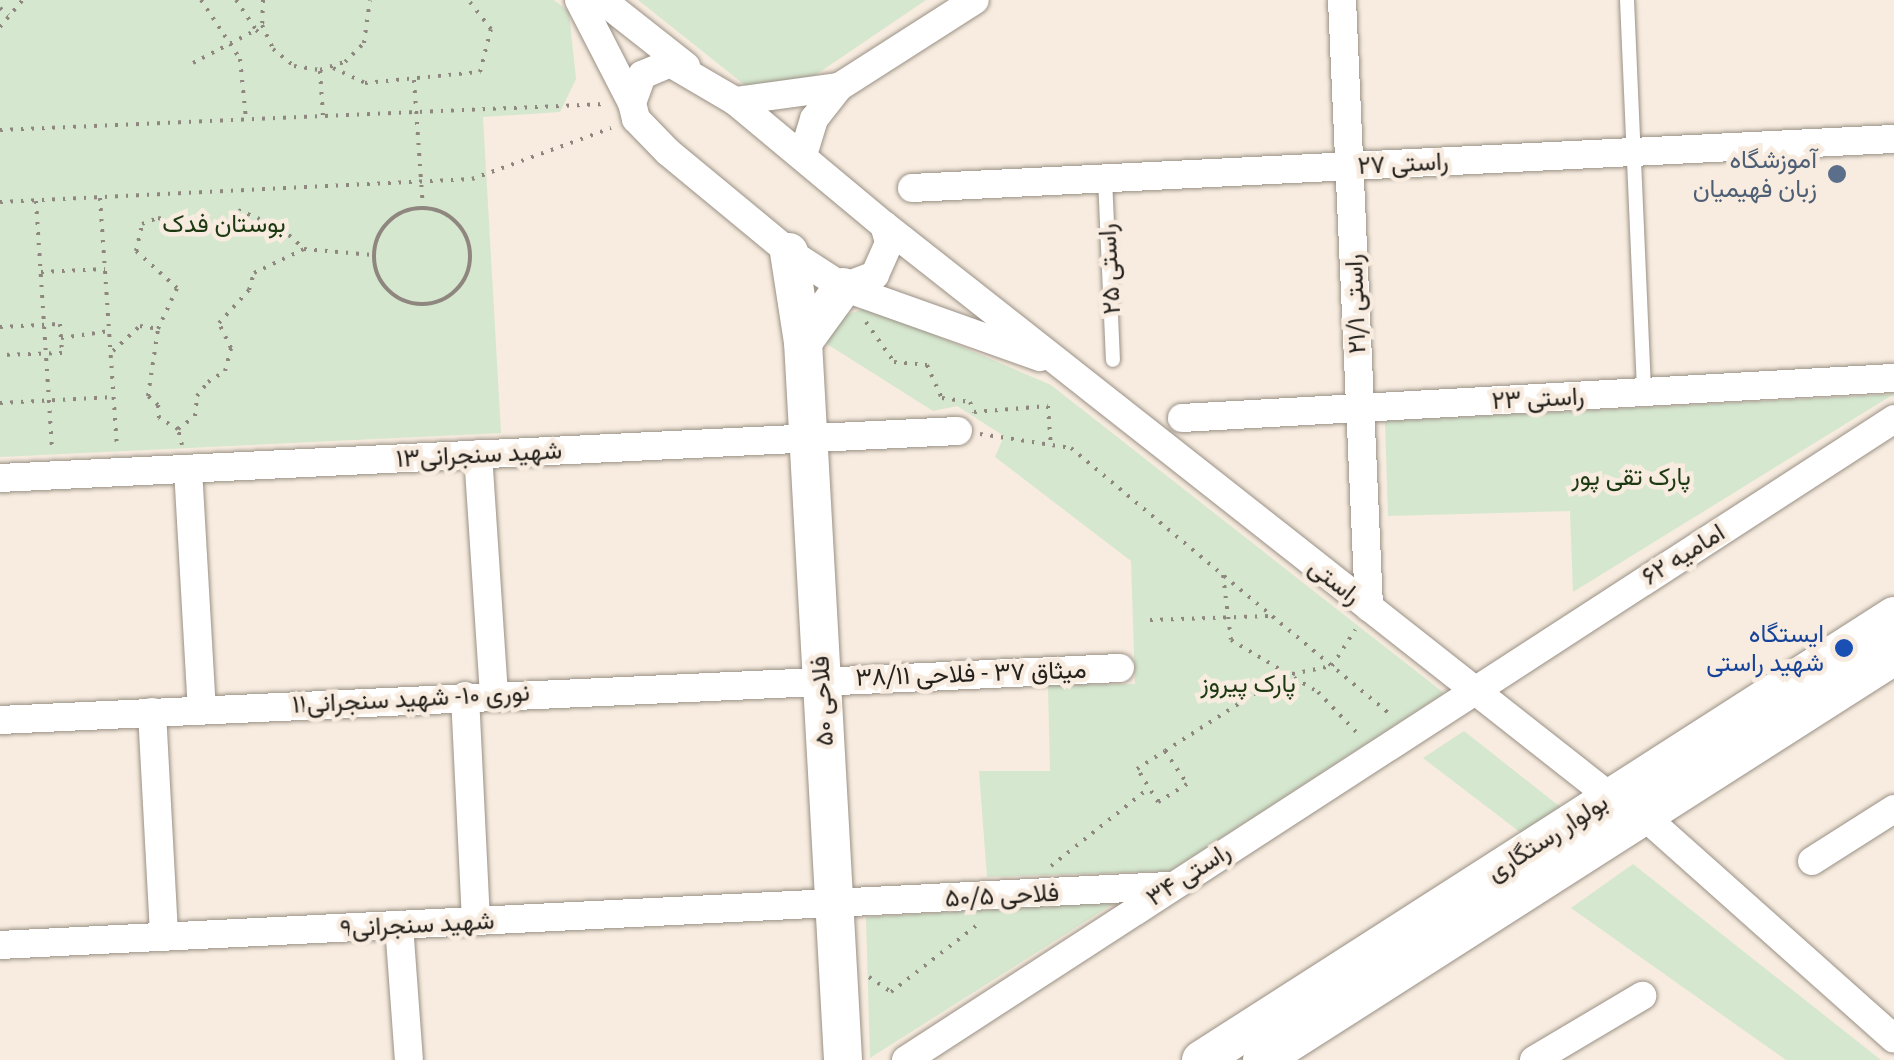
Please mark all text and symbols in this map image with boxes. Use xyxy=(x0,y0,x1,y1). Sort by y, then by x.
place label: آموزشگاه زبان فهیمیان xyxy=(1693,145,1817,204)
street label: راستی ۲۷ xyxy=(1357,146,1449,180)
marker: آموزشگاه زبان فهیمیان xyxy=(1826,163,1848,185)
park label: بوستان فدک xyxy=(162,208,286,238)
street label: راستی ۲۵ xyxy=(1092,223,1126,315)
street label: راستی ۲۱/۱ xyxy=(1338,254,1372,354)
street label: راستی ۲۳ xyxy=(1491,381,1585,415)
street label: شهید سنجرانی۱۳ xyxy=(395,435,563,473)
park label: پارک تقی پور xyxy=(1571,461,1691,491)
street label: امامیه ۶۲ xyxy=(1636,517,1730,591)
street label: راستی xyxy=(1303,551,1367,611)
place label: ایستگاه شهید راستی xyxy=(1706,619,1824,678)
marker: ایستگاه شهید راستی xyxy=(1833,637,1855,659)
street label: میثاق ۳۷ - فلاحی ۳۸/۱۱ xyxy=(855,654,1087,692)
street label: فلاحی ۵۰ xyxy=(805,655,839,747)
park label: پارک پیروز xyxy=(1200,668,1296,698)
street label: نوری ۱۰- شهید سنجرانی۱۱ xyxy=(291,677,531,719)
street label: بولوار رستگاری xyxy=(1481,787,1613,887)
street label: راستی ۳۴ xyxy=(1140,836,1236,912)
street label: فلاحی ۵۰/۵ xyxy=(944,877,1060,913)
street label: شهید سنجرانی۹ xyxy=(339,905,495,943)

